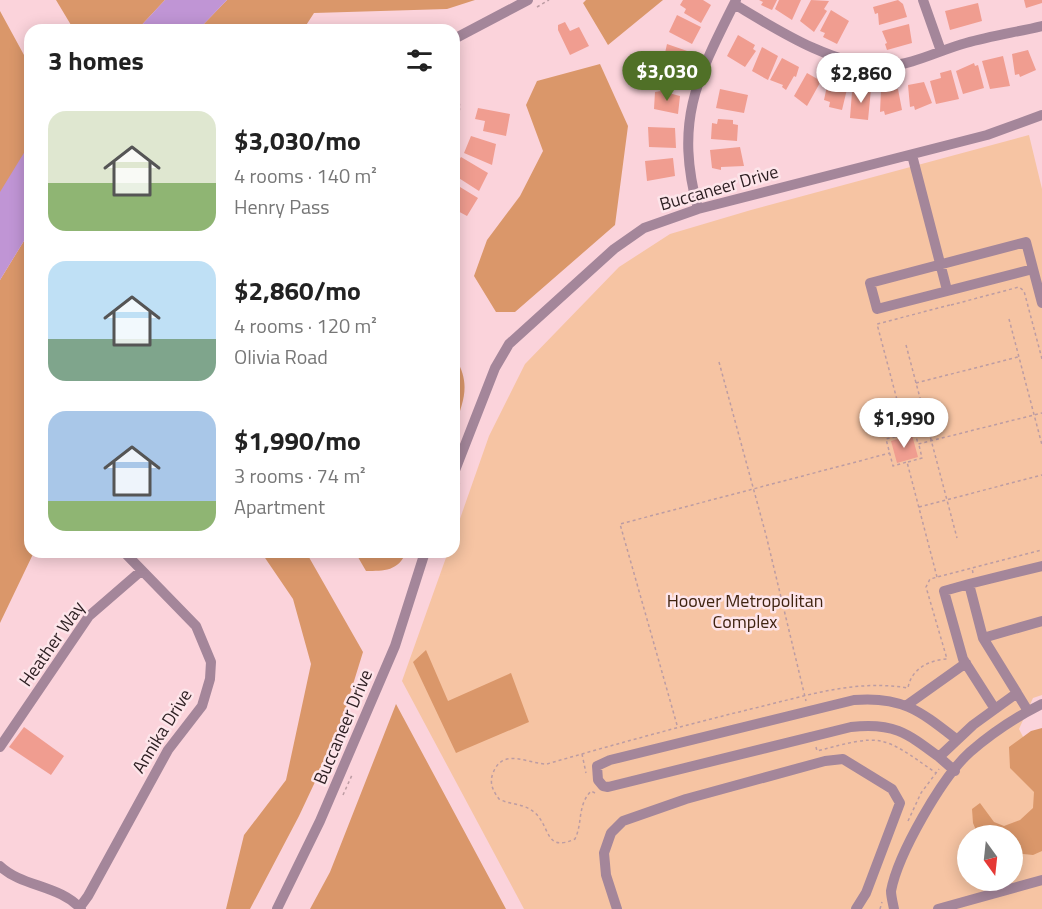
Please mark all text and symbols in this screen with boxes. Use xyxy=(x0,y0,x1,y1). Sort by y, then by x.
text: 3 homes xyxy=(48,41,144,80)
icon: filters xyxy=(403,44,436,77)
pin: $3,030 xyxy=(618,51,716,102)
pin: $2,860 xyxy=(812,53,910,104)
text: $3,030 xyxy=(636,55,698,86)
text: $2,860 xyxy=(830,57,892,88)
text: $3,030/mo xyxy=(234,121,361,160)
icon: home xyxy=(96,135,168,207)
street label: Buccaneer Drive xyxy=(656,158,782,217)
text: 4 rooms · 140 m² xyxy=(234,160,377,191)
text: Henry Pass xyxy=(234,191,330,222)
text: $2,860/mo xyxy=(234,271,361,310)
icon: home xyxy=(96,285,168,357)
text: 4 rooms · 120 m² xyxy=(234,310,377,341)
text: Olivia Road xyxy=(234,341,328,372)
pin: $1,990 xyxy=(855,398,953,449)
text: $1,990 xyxy=(873,402,935,433)
text: $1,990/mo xyxy=(234,421,361,460)
icon: home xyxy=(96,435,168,507)
text: 3 rooms · 74 m² xyxy=(234,460,366,491)
text: Apartment xyxy=(234,491,325,522)
park label: Hoover Metropolitan Complex xyxy=(667,587,823,635)
street label: Heather Way xyxy=(12,595,91,692)
street label: Buccaneer Drive xyxy=(306,665,379,789)
street label: Annika Drive xyxy=(125,683,198,778)
north arrow xyxy=(957,825,1023,891)
map controls xyxy=(957,825,1023,891)

